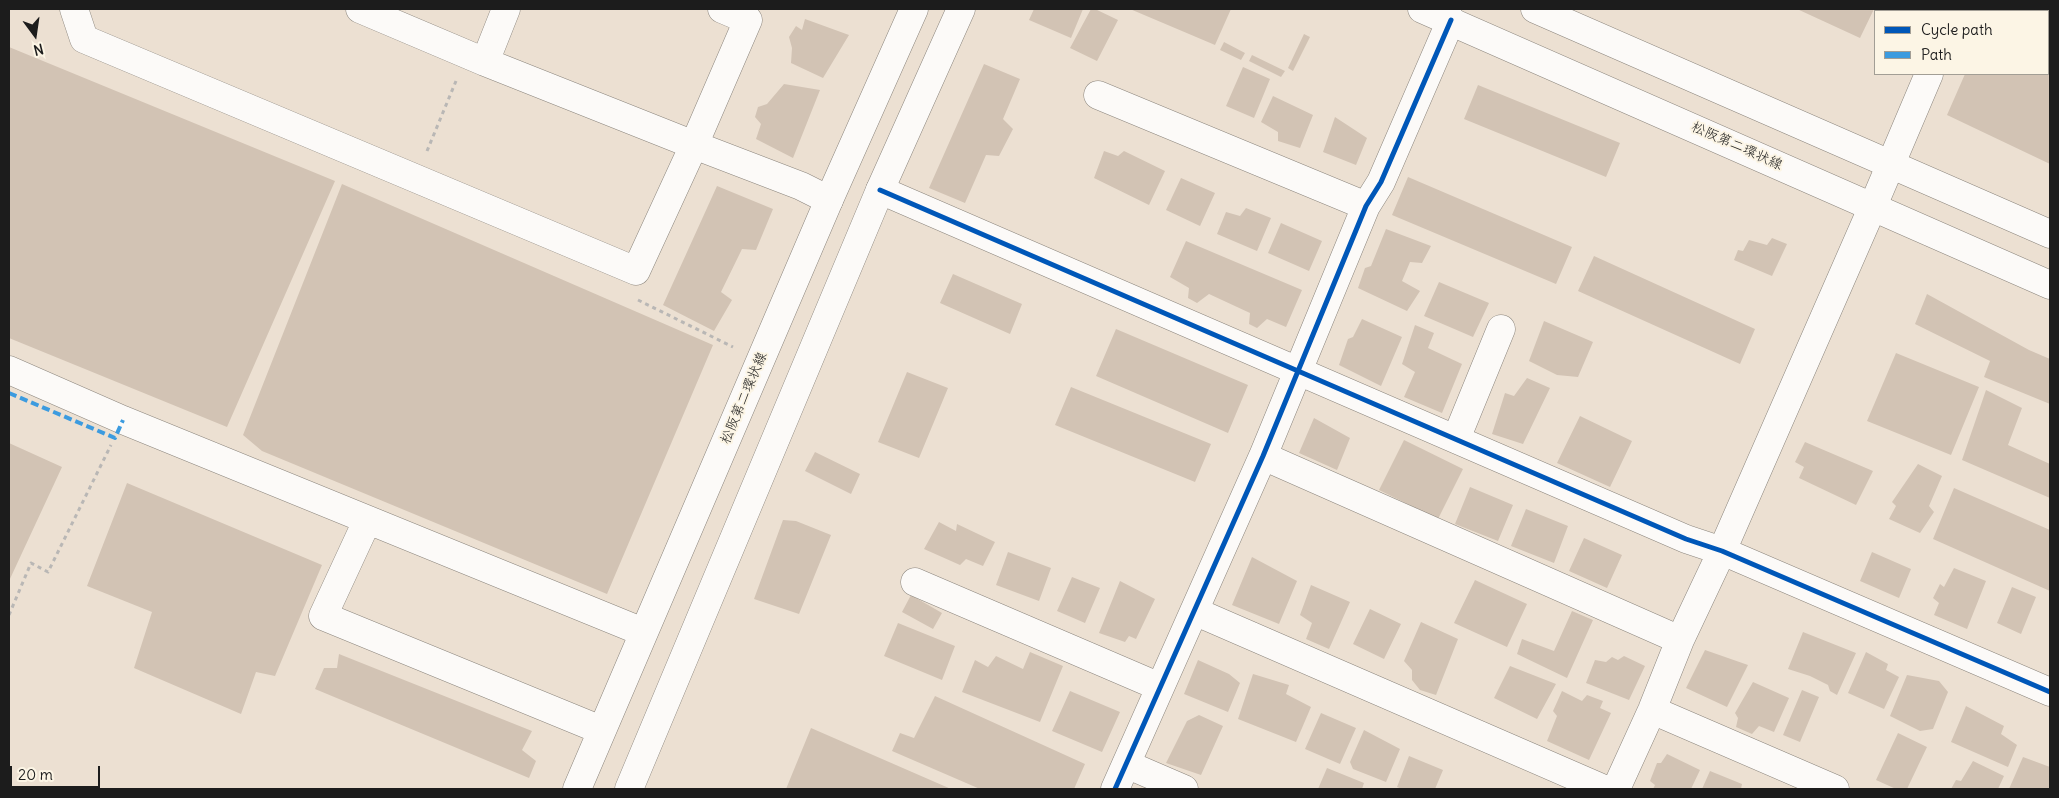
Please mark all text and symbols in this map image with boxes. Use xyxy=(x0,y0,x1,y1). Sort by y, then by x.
north arrow xyxy=(10,10,60,60)
legend xyxy=(1874,10,2049,75)
text: Cycle path xyxy=(1921,20,1993,39)
text: N xyxy=(32,40,46,59)
text: Path xyxy=(1921,45,1952,64)
street label: 松阪第二環状線 xyxy=(1689,118,1785,174)
street label: 松阪第二環状線 xyxy=(717,350,771,446)
scale bar xyxy=(12,756,102,788)
text: 20 m xyxy=(18,765,53,784)

